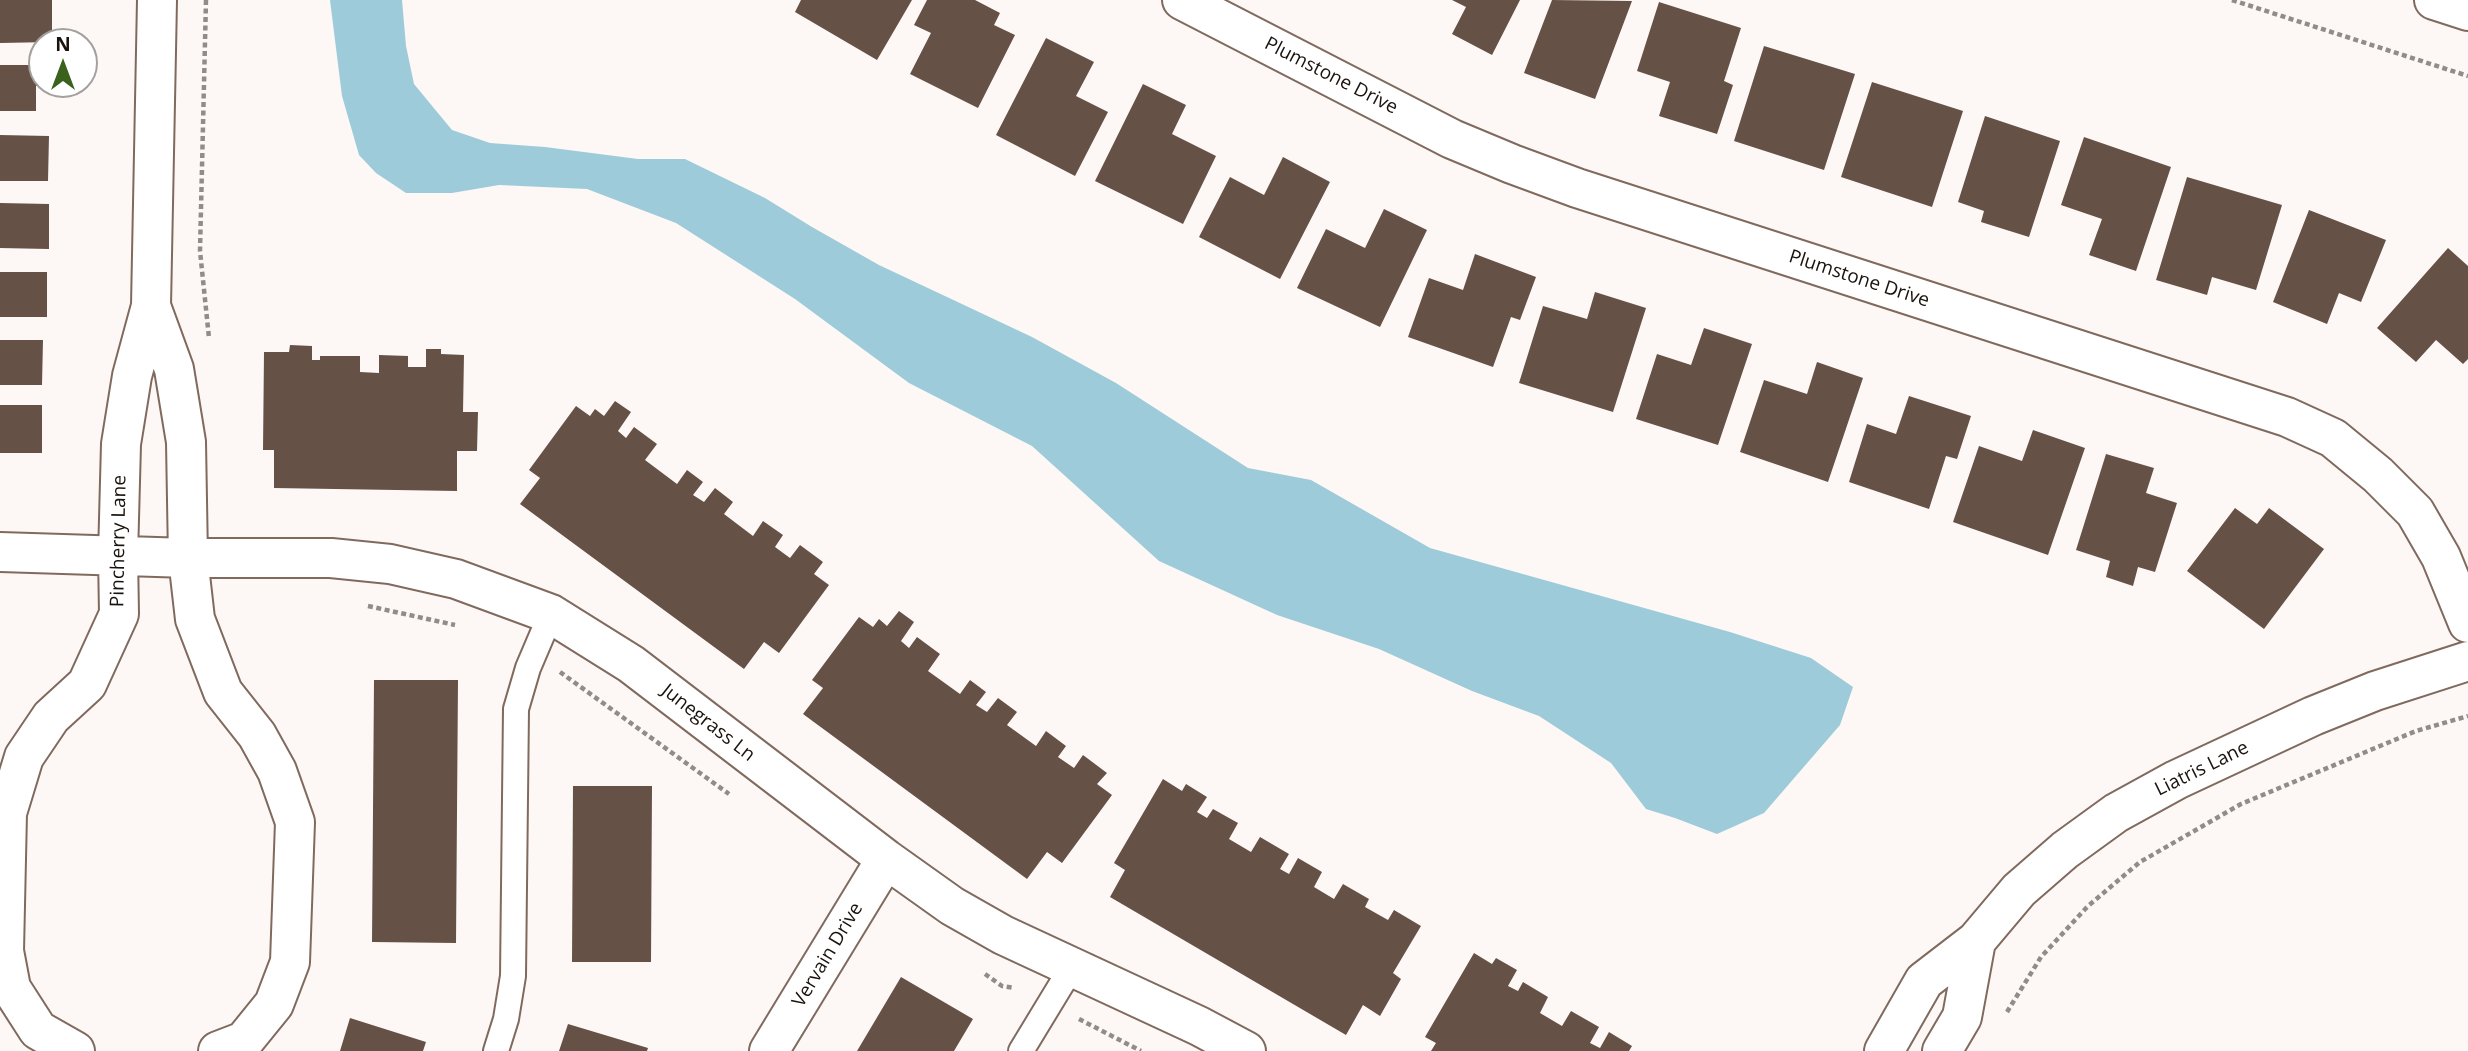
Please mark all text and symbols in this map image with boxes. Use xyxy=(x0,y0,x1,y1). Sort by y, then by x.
north arrow xyxy=(28,28,98,98)
text: N xyxy=(55,31,71,57)
street label: Plumstone Drive xyxy=(1261,33,1401,119)
street label: Plumstone Drive xyxy=(1786,246,1932,312)
street label: Pincherry Lane xyxy=(106,475,132,607)
street label: Junegrass Ln xyxy=(657,679,759,767)
street label: Liatris Lane xyxy=(2151,737,2253,801)
street label: Vervain Drive xyxy=(788,899,868,1011)

